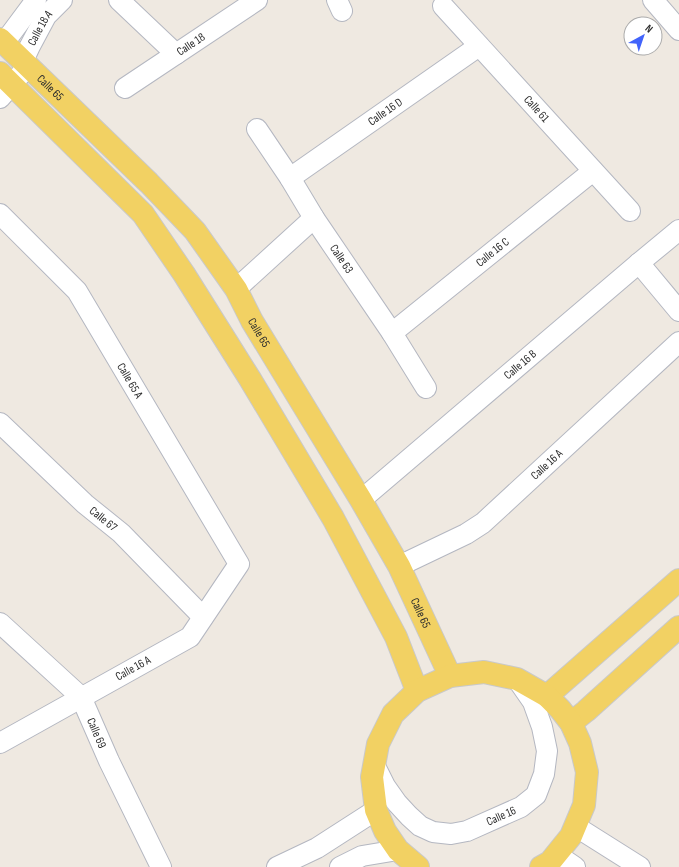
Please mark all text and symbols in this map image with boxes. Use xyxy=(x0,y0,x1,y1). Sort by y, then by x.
street label: Calle 18 A xyxy=(25,7,56,48)
north arrow xyxy=(623,16,663,56)
text: N xyxy=(643,22,656,36)
street label: Calle 18 xyxy=(174,30,208,59)
street label: Calle 65 xyxy=(33,72,67,104)
street label: Calle 61 xyxy=(520,93,553,126)
street label: Calle 16 D xyxy=(365,95,406,129)
street label: Calle 16 C xyxy=(473,234,513,270)
street label: Calle 63 xyxy=(326,242,356,276)
street label: Calle 65 xyxy=(244,315,273,350)
street label: Calle 16 B xyxy=(501,347,540,383)
street label: Calle 65 A xyxy=(113,360,146,402)
street label: Calle 16 A xyxy=(528,446,567,483)
street label: Calle 67 xyxy=(86,503,120,535)
street label: Calle 65 xyxy=(407,596,434,631)
street label: Calle 16 A xyxy=(113,652,154,684)
street label: Calle 69 xyxy=(83,716,110,751)
street label: Calle 16 xyxy=(484,803,518,829)

